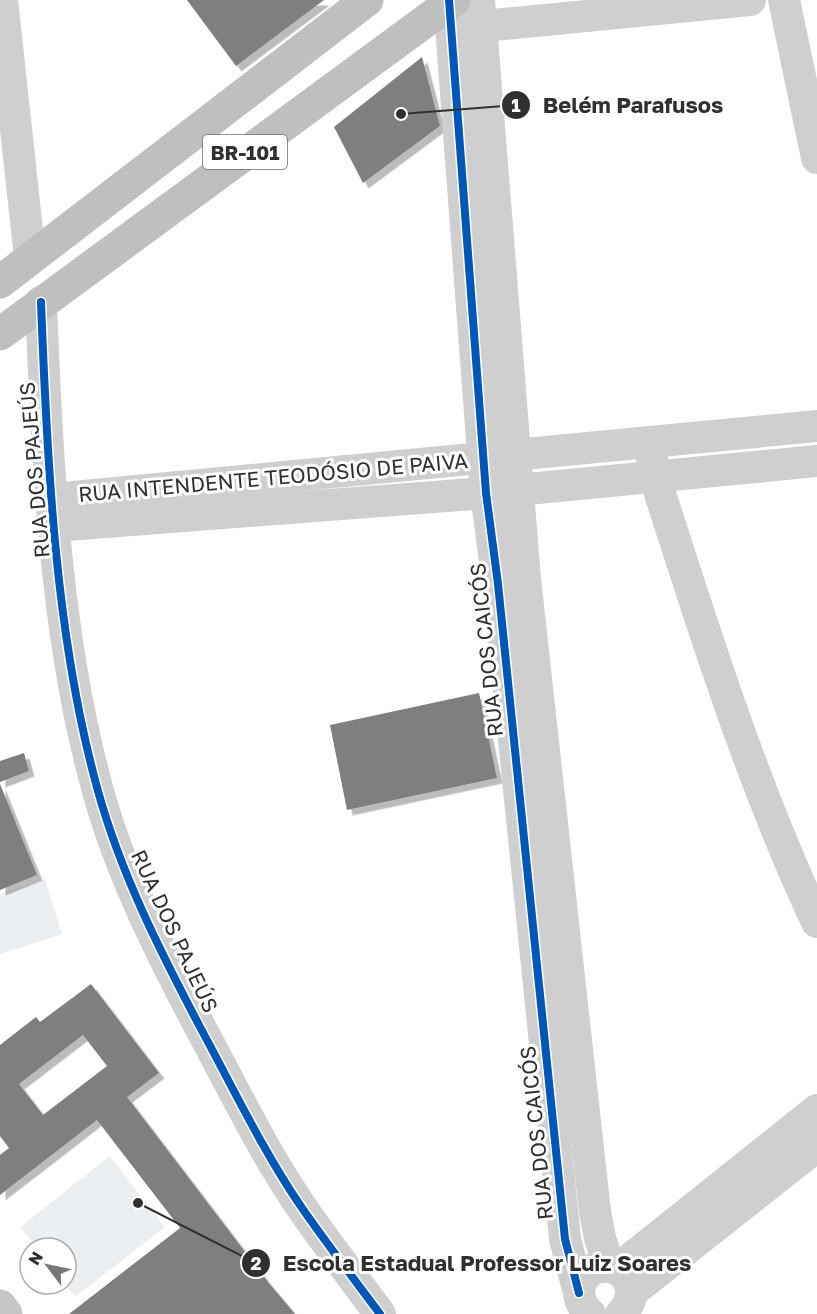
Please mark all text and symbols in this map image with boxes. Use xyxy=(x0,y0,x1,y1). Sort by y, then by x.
callout: Belém Parafusos xyxy=(501,85,736,125)
text: Belém Parafusos xyxy=(543,91,723,118)
text: 1 xyxy=(511,94,521,116)
road number: BR-101 xyxy=(203,135,287,169)
street label: RUA DOS PAJEÚS xyxy=(13,381,55,559)
street label: RUA INTENDENTE TEODÓSIO DE PAIVA xyxy=(77,447,469,507)
street label: RUA DOS CAICÓS xyxy=(464,562,508,738)
street label: RUA DOS PAJEÚS xyxy=(126,845,224,1017)
street label: RUA DOS CAICÓS xyxy=(514,1045,558,1221)
north arrow xyxy=(18,1236,78,1296)
callout: Escola Estadual Professor Luiz Soares xyxy=(241,1243,703,1283)
text: N xyxy=(24,1248,47,1269)
text: Escola Estadual Professor Luiz Soares xyxy=(283,1249,691,1276)
text: 2 xyxy=(251,1252,262,1274)

